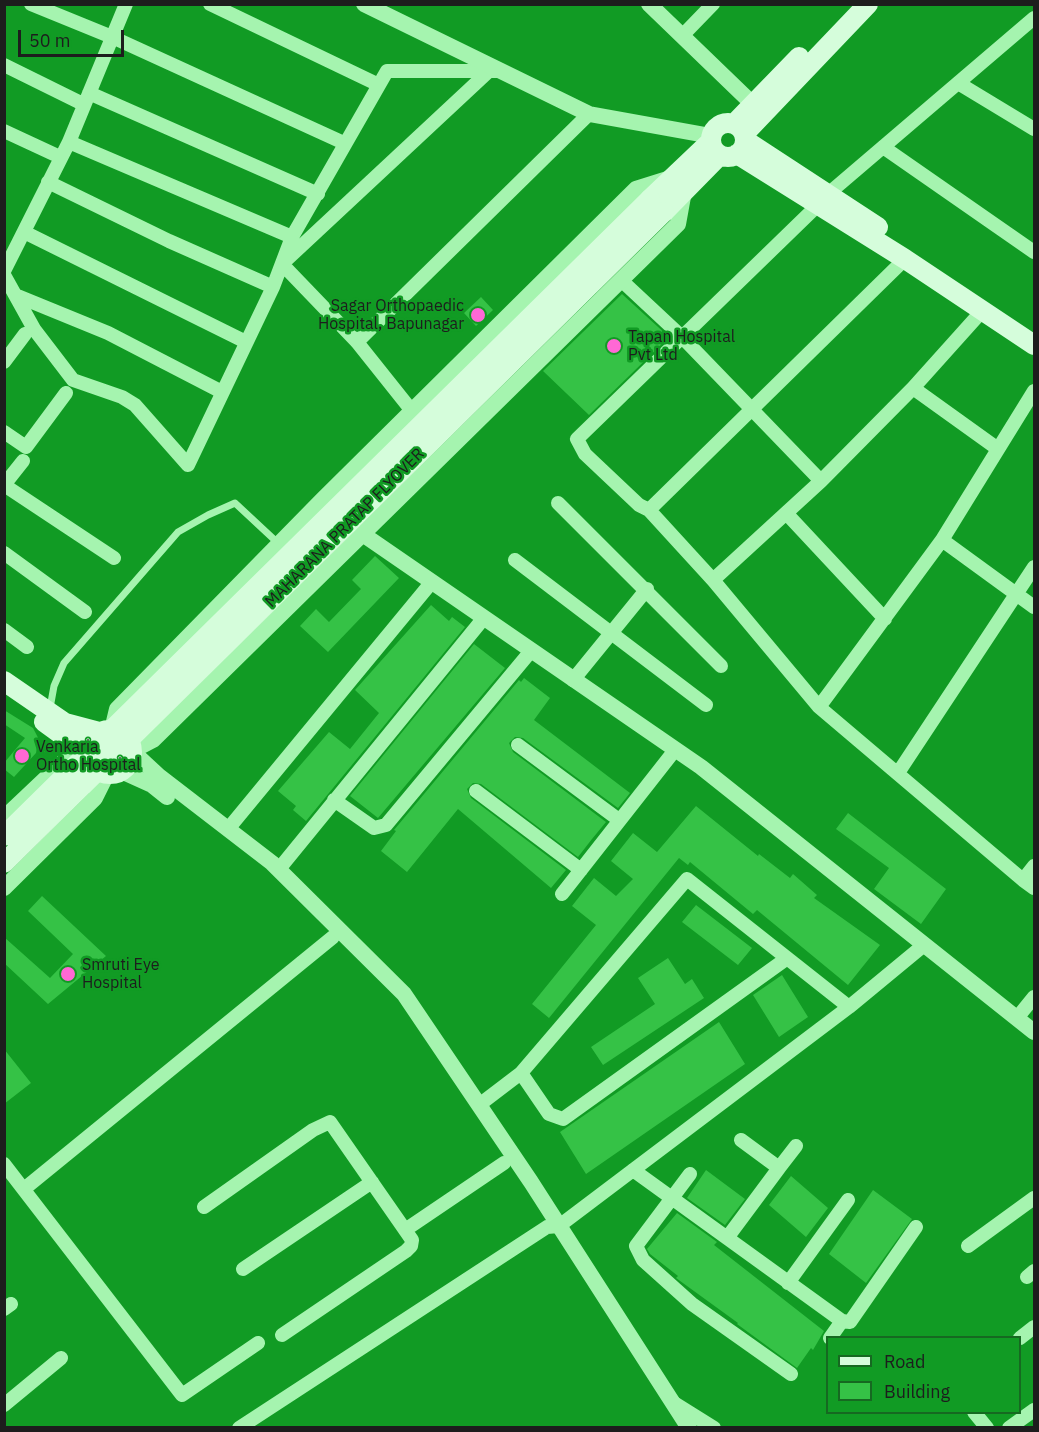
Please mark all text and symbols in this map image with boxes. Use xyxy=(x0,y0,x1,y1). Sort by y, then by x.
scale bar xyxy=(21,18,128,56)
text: 50 m xyxy=(29,29,71,52)
place label: Sagar Orthopaedic Hospital, Bapunagar xyxy=(318,296,464,334)
marker: Sagar Orthopaedic Hospital, Bapunagar xyxy=(469,306,487,324)
place label: Tapan Hospital Pvt Ltd xyxy=(628,327,735,365)
marker: Tapan Hospital Pvt Ltd xyxy=(605,337,623,355)
street label: MAHARANA PRATAP FLYOVER xyxy=(262,445,428,611)
place label: Venkaria Ortho Hospital xyxy=(36,737,141,775)
marker: Venkaria Ortho Hospital xyxy=(13,747,31,765)
place label: Smruti Eye Hospital xyxy=(82,955,160,993)
marker: Smruti Eye Hospital xyxy=(59,965,77,983)
legend xyxy=(826,1336,1021,1414)
text: Road xyxy=(884,1350,925,1373)
text: Building xyxy=(884,1380,950,1403)

